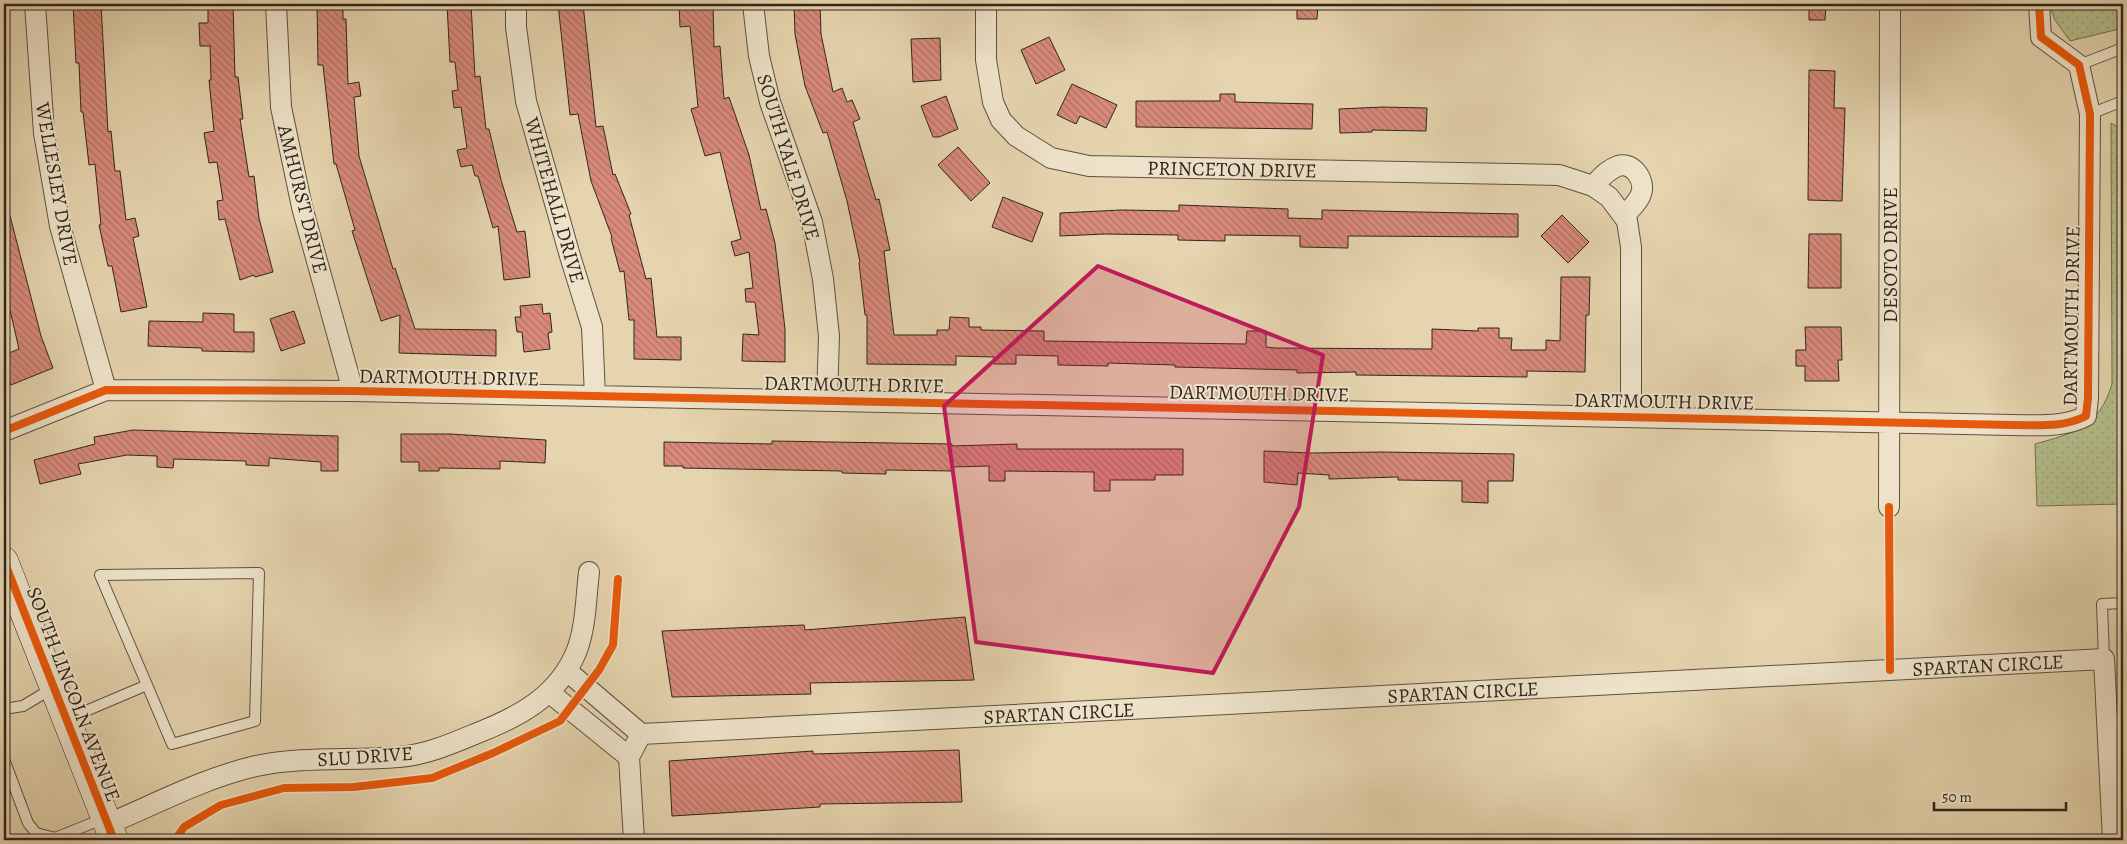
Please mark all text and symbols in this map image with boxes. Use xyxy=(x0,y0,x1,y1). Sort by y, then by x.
street label: SOUTH YALE DRIVE xyxy=(750,71,827,244)
street label: WELLESLEY DRIVE xyxy=(29,99,84,268)
street label: WHITEHALL DRIVE xyxy=(518,113,591,286)
street label: AMHURST DRIVE xyxy=(271,121,334,276)
street label: PRINCETON DRIVE xyxy=(1147,155,1317,184)
street label: DESOTO DRIVE xyxy=(1877,187,1904,323)
street label: DARTMOUTH DRIVE xyxy=(2056,226,2087,406)
street label: DARTMOUTH DRIVE xyxy=(359,362,539,393)
street label: DARTMOUTH DRIVE xyxy=(764,369,944,400)
street label: DARTMOUTH DRIVE xyxy=(1169,378,1349,409)
street label: DARTMOUTH DRIVE xyxy=(1574,386,1754,417)
street label: SOUTH LINCOLN AVENUE xyxy=(20,583,127,806)
street label: SPARTAN CIRCLE xyxy=(1912,648,2064,683)
street label: SPARTAN CIRCLE xyxy=(1387,675,1539,710)
street label: SPARTAN CIRCLE xyxy=(983,696,1135,731)
street label: SLU DRIVE xyxy=(316,740,414,773)
scale bar xyxy=(1934,779,2067,811)
text: 50 m xyxy=(1942,787,1972,807)

